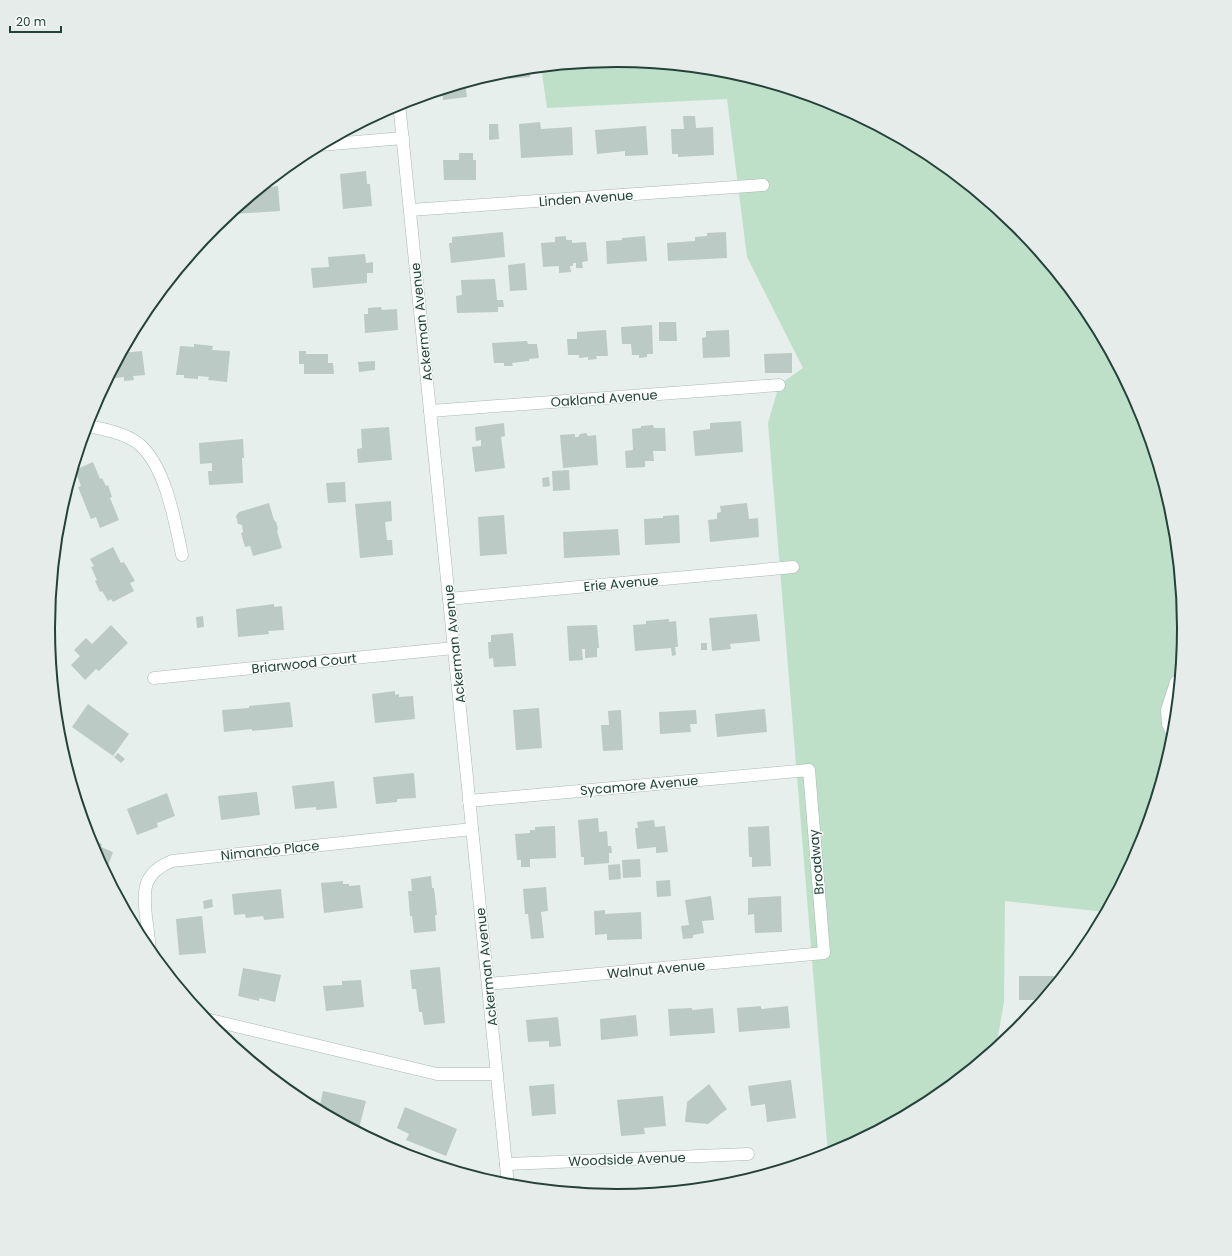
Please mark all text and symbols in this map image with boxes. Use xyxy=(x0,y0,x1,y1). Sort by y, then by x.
scale bar xyxy=(10,8,61,34)
text: 20 m xyxy=(16,13,46,30)
street label: Linden Avenue xyxy=(538,186,634,211)
street label: Ackerman Avenue xyxy=(406,262,437,382)
street label: Oakland Avenue xyxy=(550,385,658,412)
street label: Erie Avenue xyxy=(583,571,659,596)
street label: Ackerman Avenue xyxy=(439,584,470,704)
street label: Briarwood Court xyxy=(251,649,358,678)
street label: Sycamore Avenue xyxy=(579,771,699,800)
street label: Broadway xyxy=(804,828,829,895)
street label: Nimando Place xyxy=(220,836,320,865)
street label: Ackerman Avenue xyxy=(471,907,502,1027)
street label: Walnut Avenue xyxy=(606,956,706,983)
street label: Woodside Avenue xyxy=(568,1148,686,1171)

